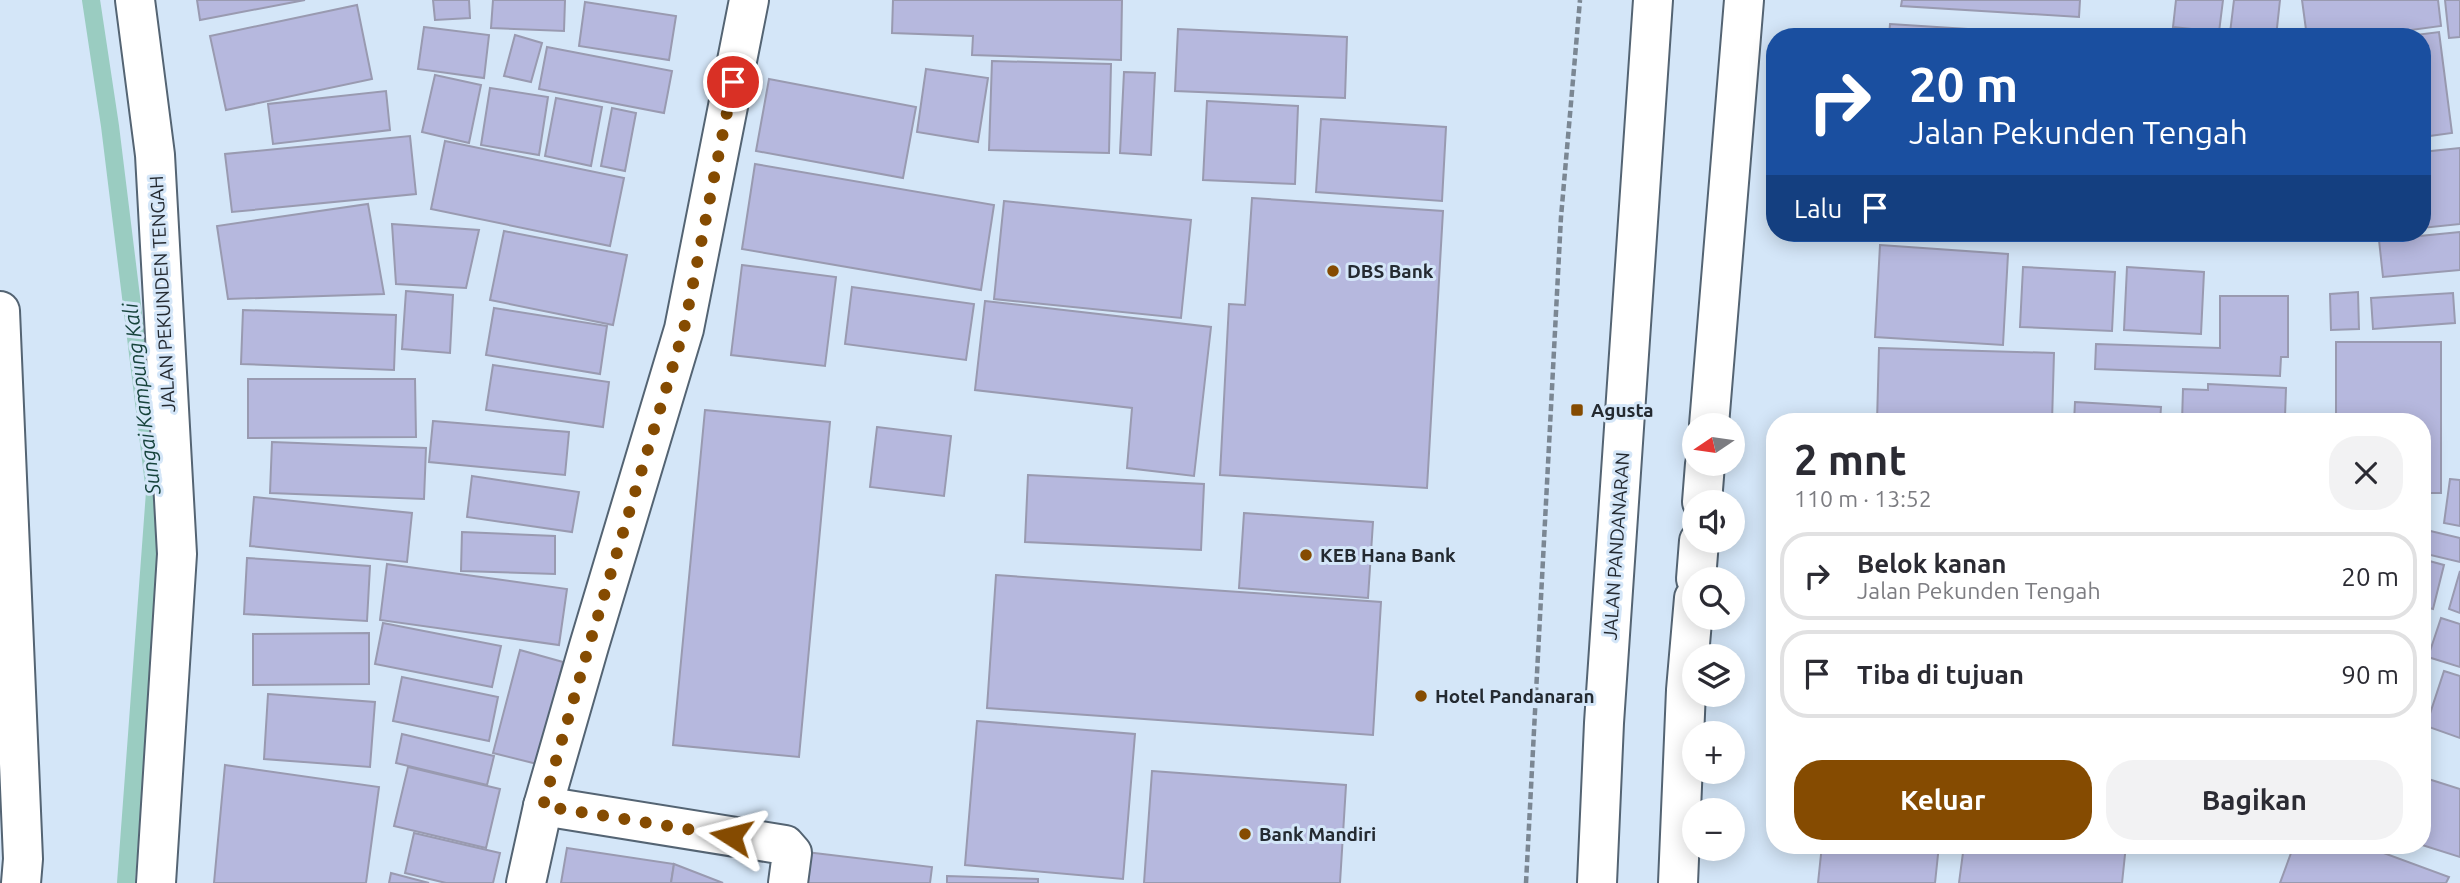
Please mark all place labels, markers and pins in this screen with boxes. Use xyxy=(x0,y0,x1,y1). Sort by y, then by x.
pin xyxy=(703,52,763,112)
place label: DBS Bank xyxy=(1347,260,1434,282)
marker: DBS Bank xyxy=(1325,263,1341,279)
place label: Agusta xyxy=(1591,399,1654,421)
marker: Agusta xyxy=(1569,402,1585,418)
place label: KEB Hana Bank xyxy=(1320,544,1456,566)
marker: KEB Hana Bank xyxy=(1298,547,1314,563)
place label: Hotel Pandanaran xyxy=(1435,685,1595,707)
marker: Hotel Pandanaran xyxy=(1413,688,1429,704)
place label: Bank Mandiri xyxy=(1259,823,1376,845)
marker: Bank Mandiri xyxy=(1237,826,1253,842)

